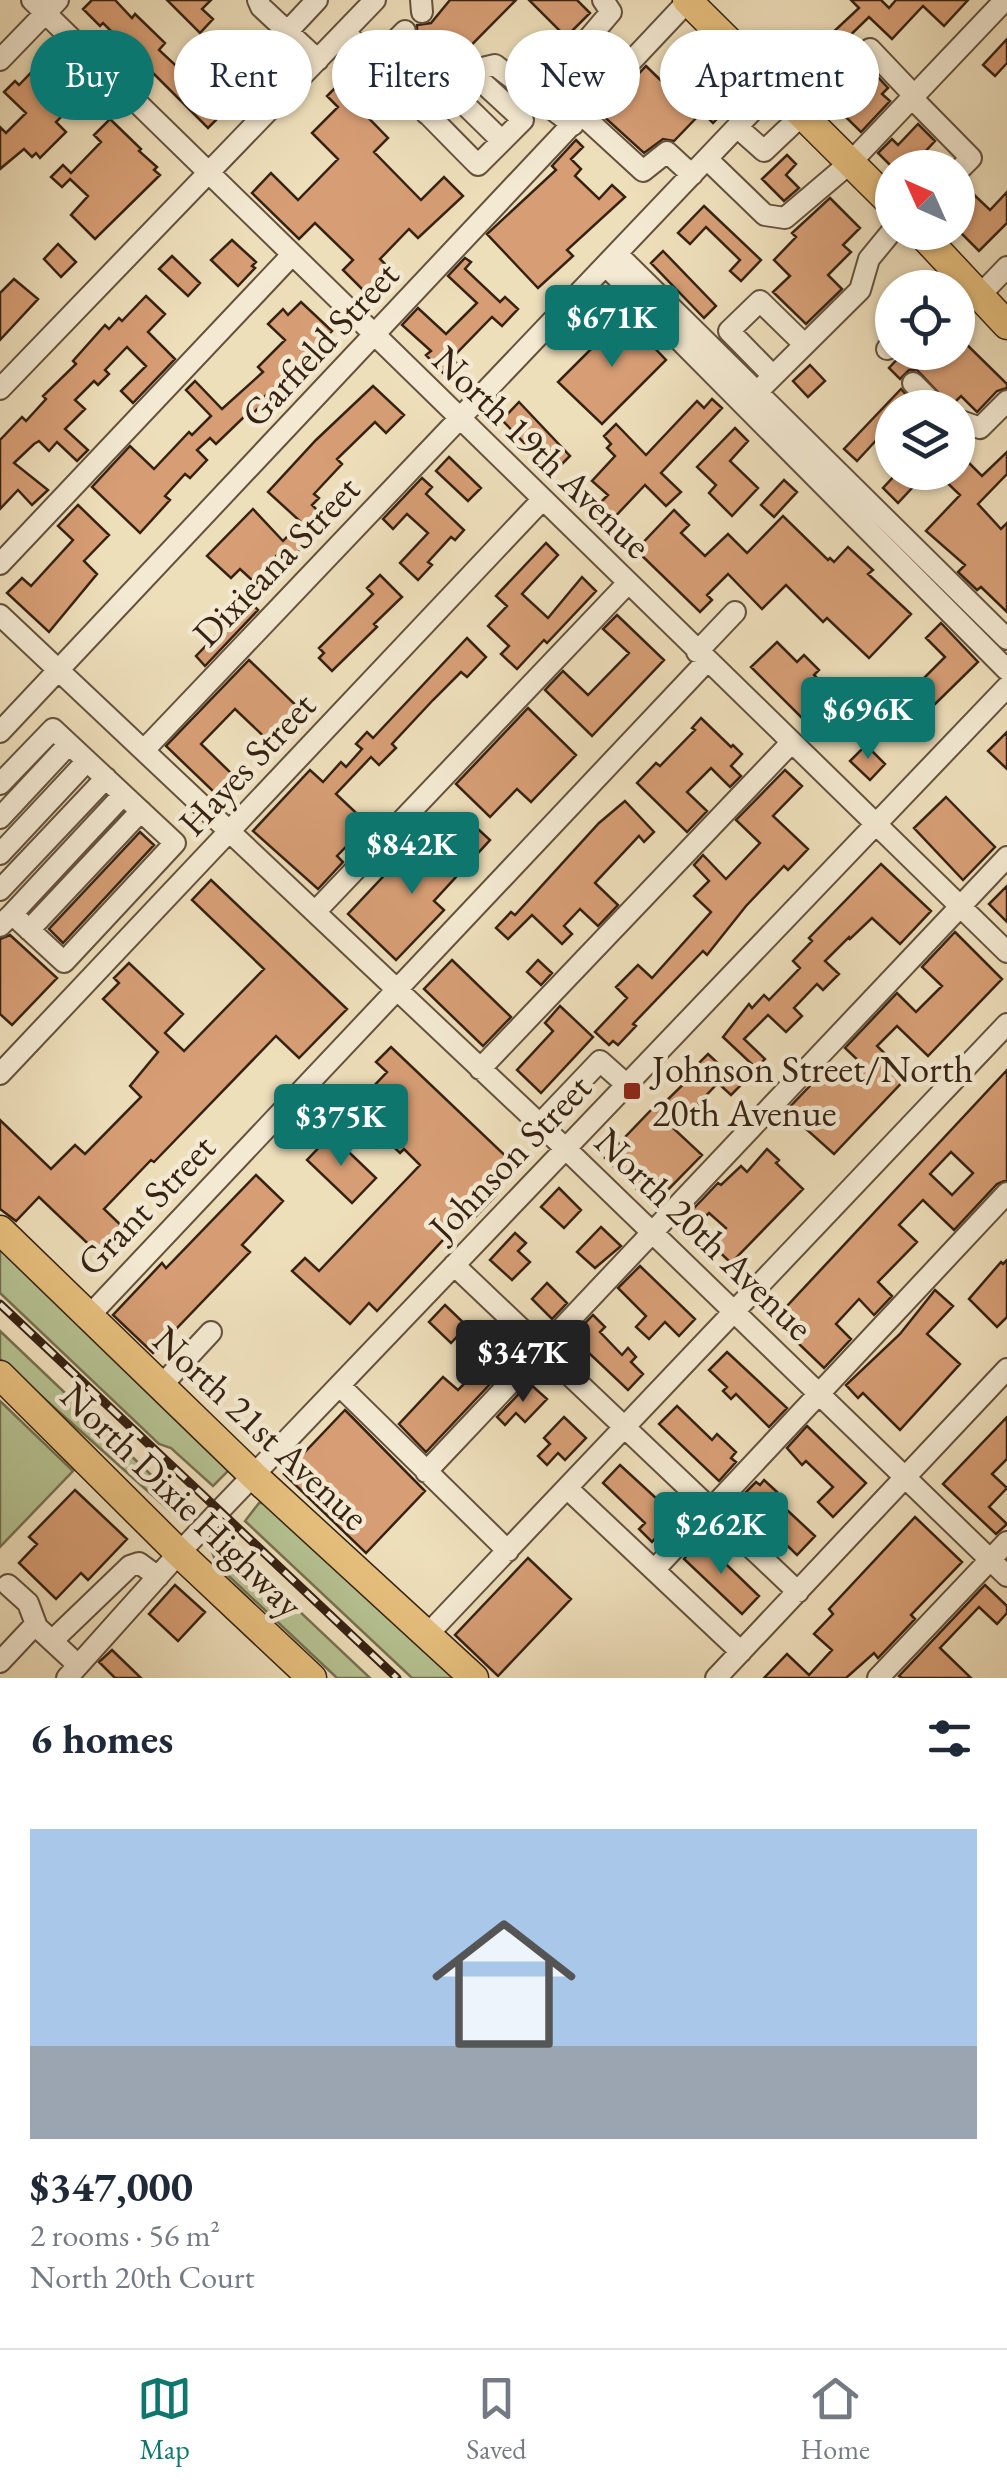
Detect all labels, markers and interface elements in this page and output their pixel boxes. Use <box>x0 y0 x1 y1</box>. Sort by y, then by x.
chip: Buy <box>30 30 154 120</box>
chip: Rent <box>174 30 312 120</box>
chip: Filters <box>332 30 485 120</box>
chip: New <box>505 30 640 120</box>
chip: Apartment <box>660 30 879 120</box>
north arrow <box>875 150 975 250</box>
map controls <box>875 150 975 490</box>
street label: Garfield Street <box>230 250 409 437</box>
button: locate <box>875 270 975 370</box>
pin: $671K <box>542 285 682 370</box>
text: $671K <box>567 296 657 338</box>
street label: North 19th Avenue <box>423 335 662 568</box>
button: layers <box>875 390 975 490</box>
street label: Dixieana Street <box>182 464 370 657</box>
pin: $696K <box>798 677 938 762</box>
street label: Hayes Street <box>168 681 326 846</box>
text: $696K <box>823 688 913 730</box>
pin: $842K <box>342 812 482 897</box>
text: $842K <box>367 823 457 865</box>
place label: Johnson Street/North 20th Avenue <box>649 1044 973 1137</box>
street label: Johnson Street <box>416 1063 601 1252</box>
marker: Johnson Street/North 20th Avenue <box>621 1080 643 1102</box>
pin: $375K <box>271 1084 411 1169</box>
text: $375K <box>296 1095 386 1137</box>
street label: North 20th Avenue <box>585 1117 824 1350</box>
street label: Grant Street <box>66 1123 225 1286</box>
street label: North 21st Avenue <box>143 1315 380 1540</box>
pin: $347K <box>453 1320 593 1405</box>
text: $347K <box>478 1331 568 1373</box>
street label: North Dixie Highway <box>51 1371 314 1628</box>
pin: $262K <box>651 1492 791 1577</box>
text: $262K <box>676 1503 766 1545</box>
text: 6 homes <box>30 1711 173 1766</box>
icon: filters <box>922 1711 977 1766</box>
icon: home <box>414 1894 594 2074</box>
text: $347,000 <box>30 2159 193 2214</box>
text: 2 rooms · 56 m² <box>30 2214 220 2256</box>
text: North 20th Court <box>30 2256 255 2298</box>
tab: Map <box>137 2371 192 2467</box>
tab: Saved <box>466 2371 526 2467</box>
tab: Home <box>801 2371 870 2467</box>

